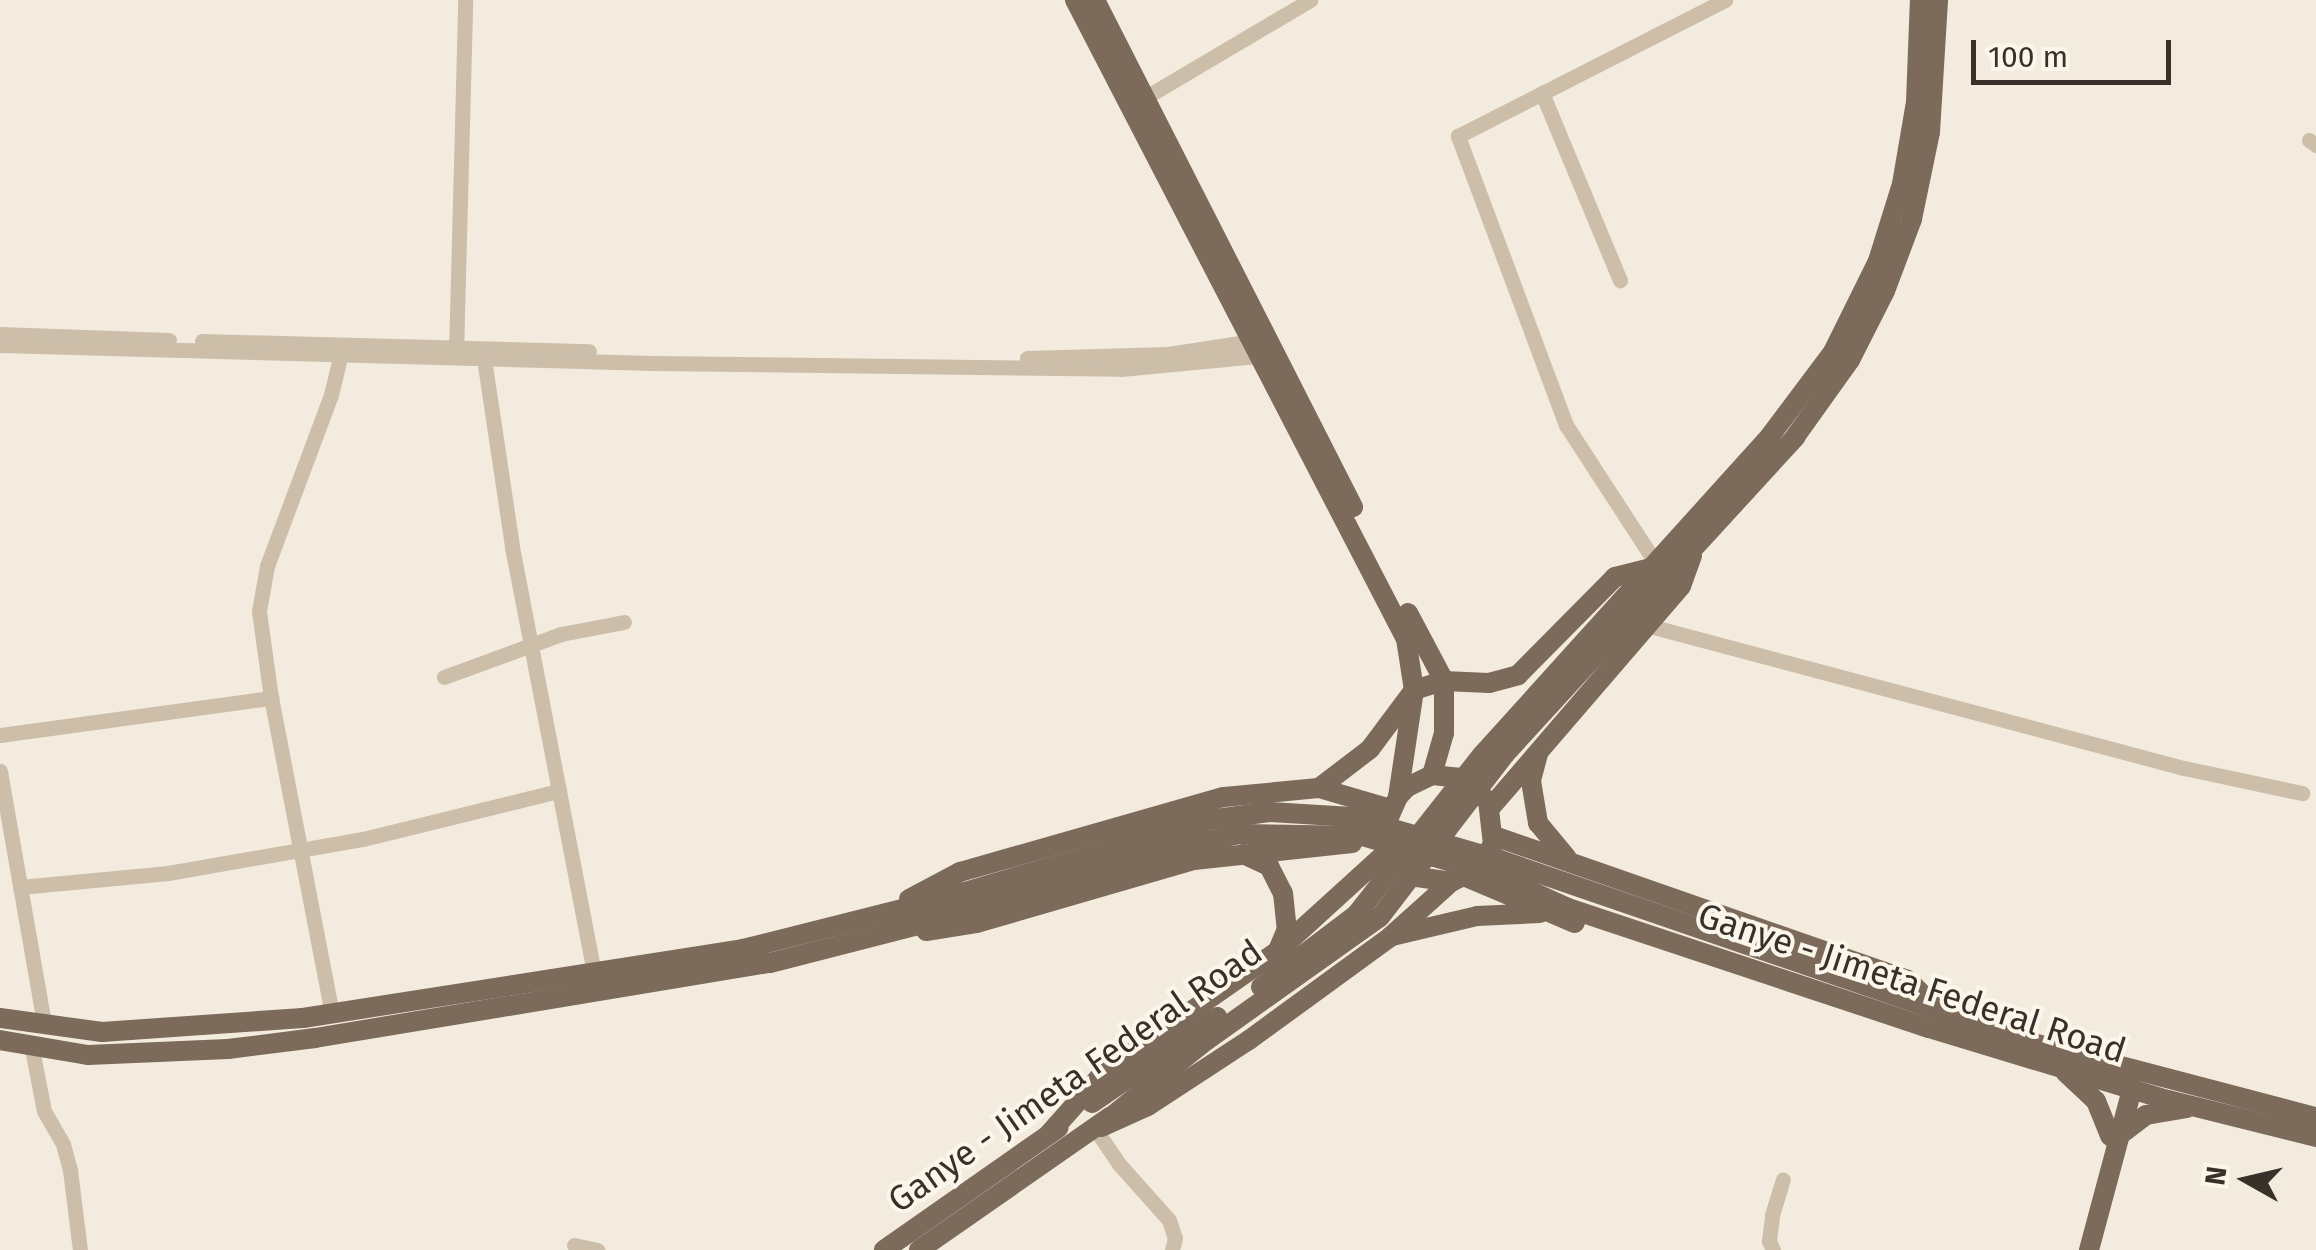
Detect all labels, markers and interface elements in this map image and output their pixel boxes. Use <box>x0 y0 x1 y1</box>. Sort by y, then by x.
scale bar <box>1976 20 2176 82</box>
text: 100 m <box>1988 39 2068 75</box>
street label: Ganye - Jimeta Federal Road <box>1693 894 2131 1072</box>
street label: Ganye - Jimeta Federal Road <box>880 931 1270 1221</box>
north arrow <box>2196 1130 2296 1230</box>
text: N <box>2198 1164 2233 1187</box>

